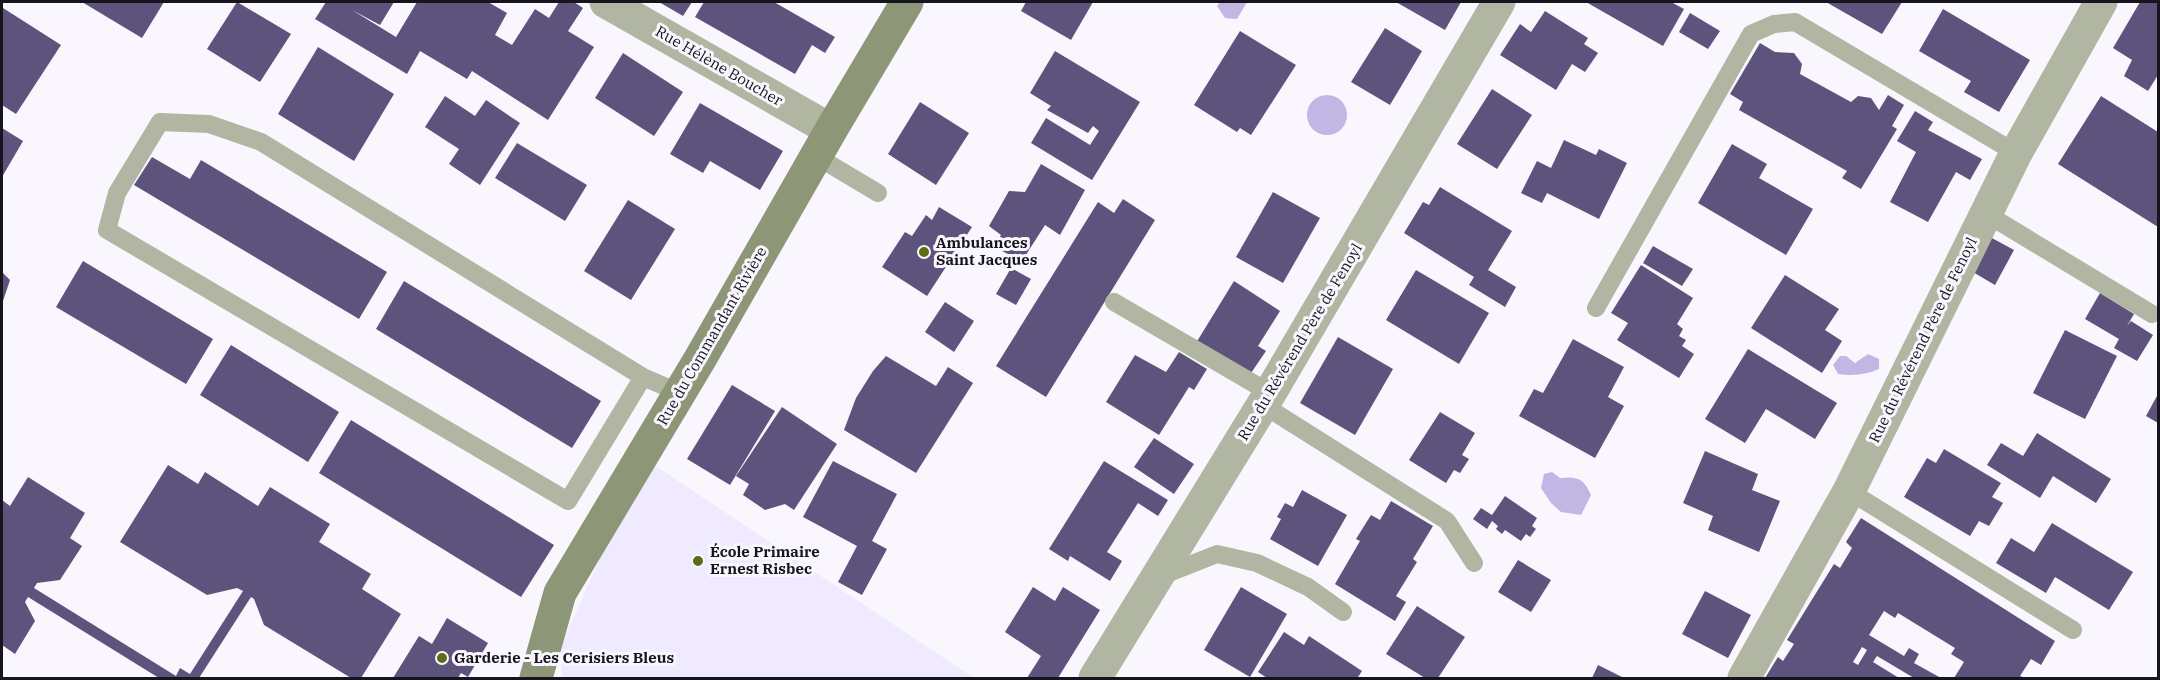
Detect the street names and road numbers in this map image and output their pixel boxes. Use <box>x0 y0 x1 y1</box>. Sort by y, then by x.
street label: Rue Hélène Boucher <box>652 21 787 110</box>
street label: Rue du Révérend Père de Fenoyl <box>1864 234 1981 446</box>
street label: Rue du Révérend Père de Fenoyl <box>1233 240 1366 444</box>
street label: Rue du Commandant Rivière <box>653 243 771 428</box>

